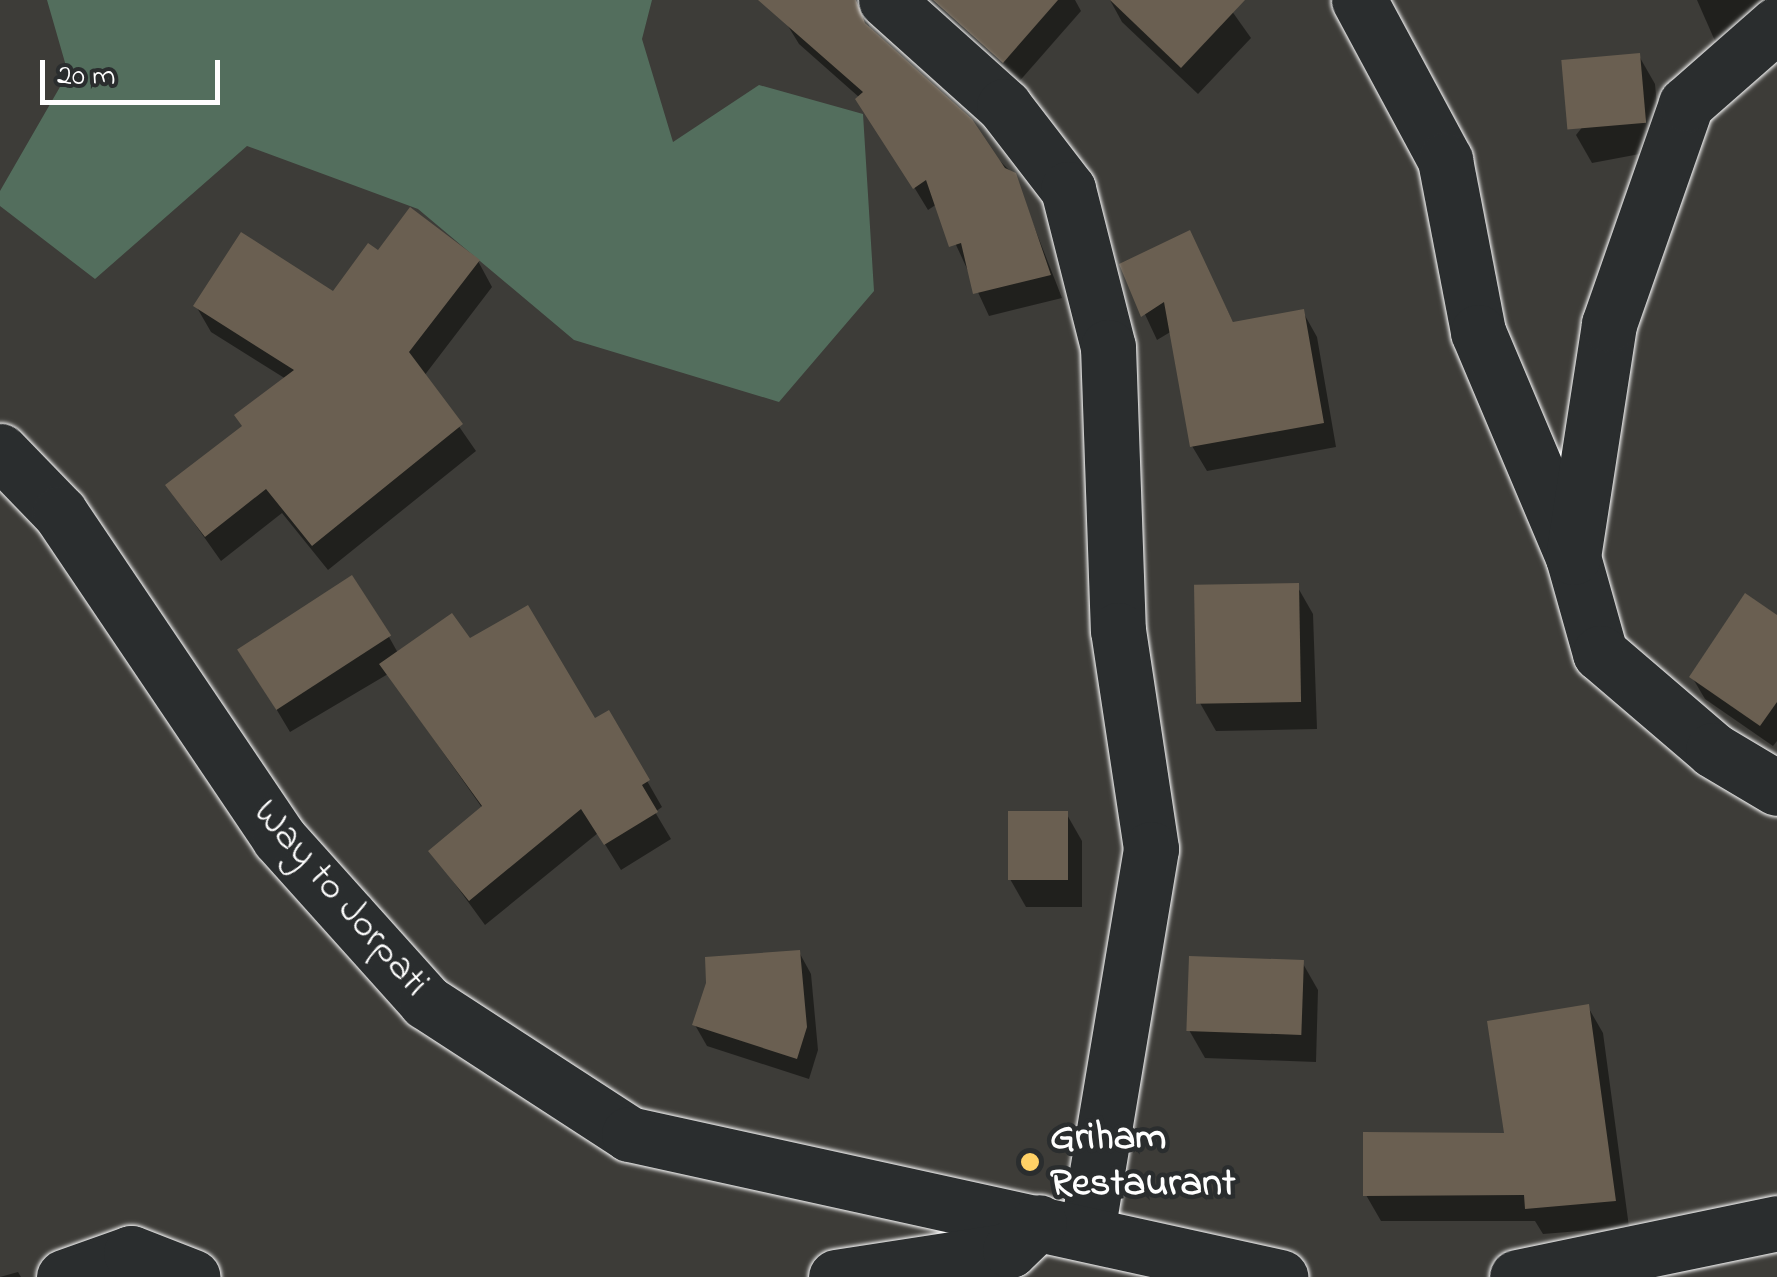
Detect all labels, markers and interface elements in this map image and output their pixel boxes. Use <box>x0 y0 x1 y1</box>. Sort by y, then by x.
scale bar <box>45 40 225 102</box>
text: 20 m <box>57 55 116 99</box>
street label: Way to Jorpati <box>241 791 439 1007</box>
place label: Griham Restaurant <box>1050 1115 1235 1209</box>
marker: Griham Restaurant <box>1019 1151 1041 1173</box>

